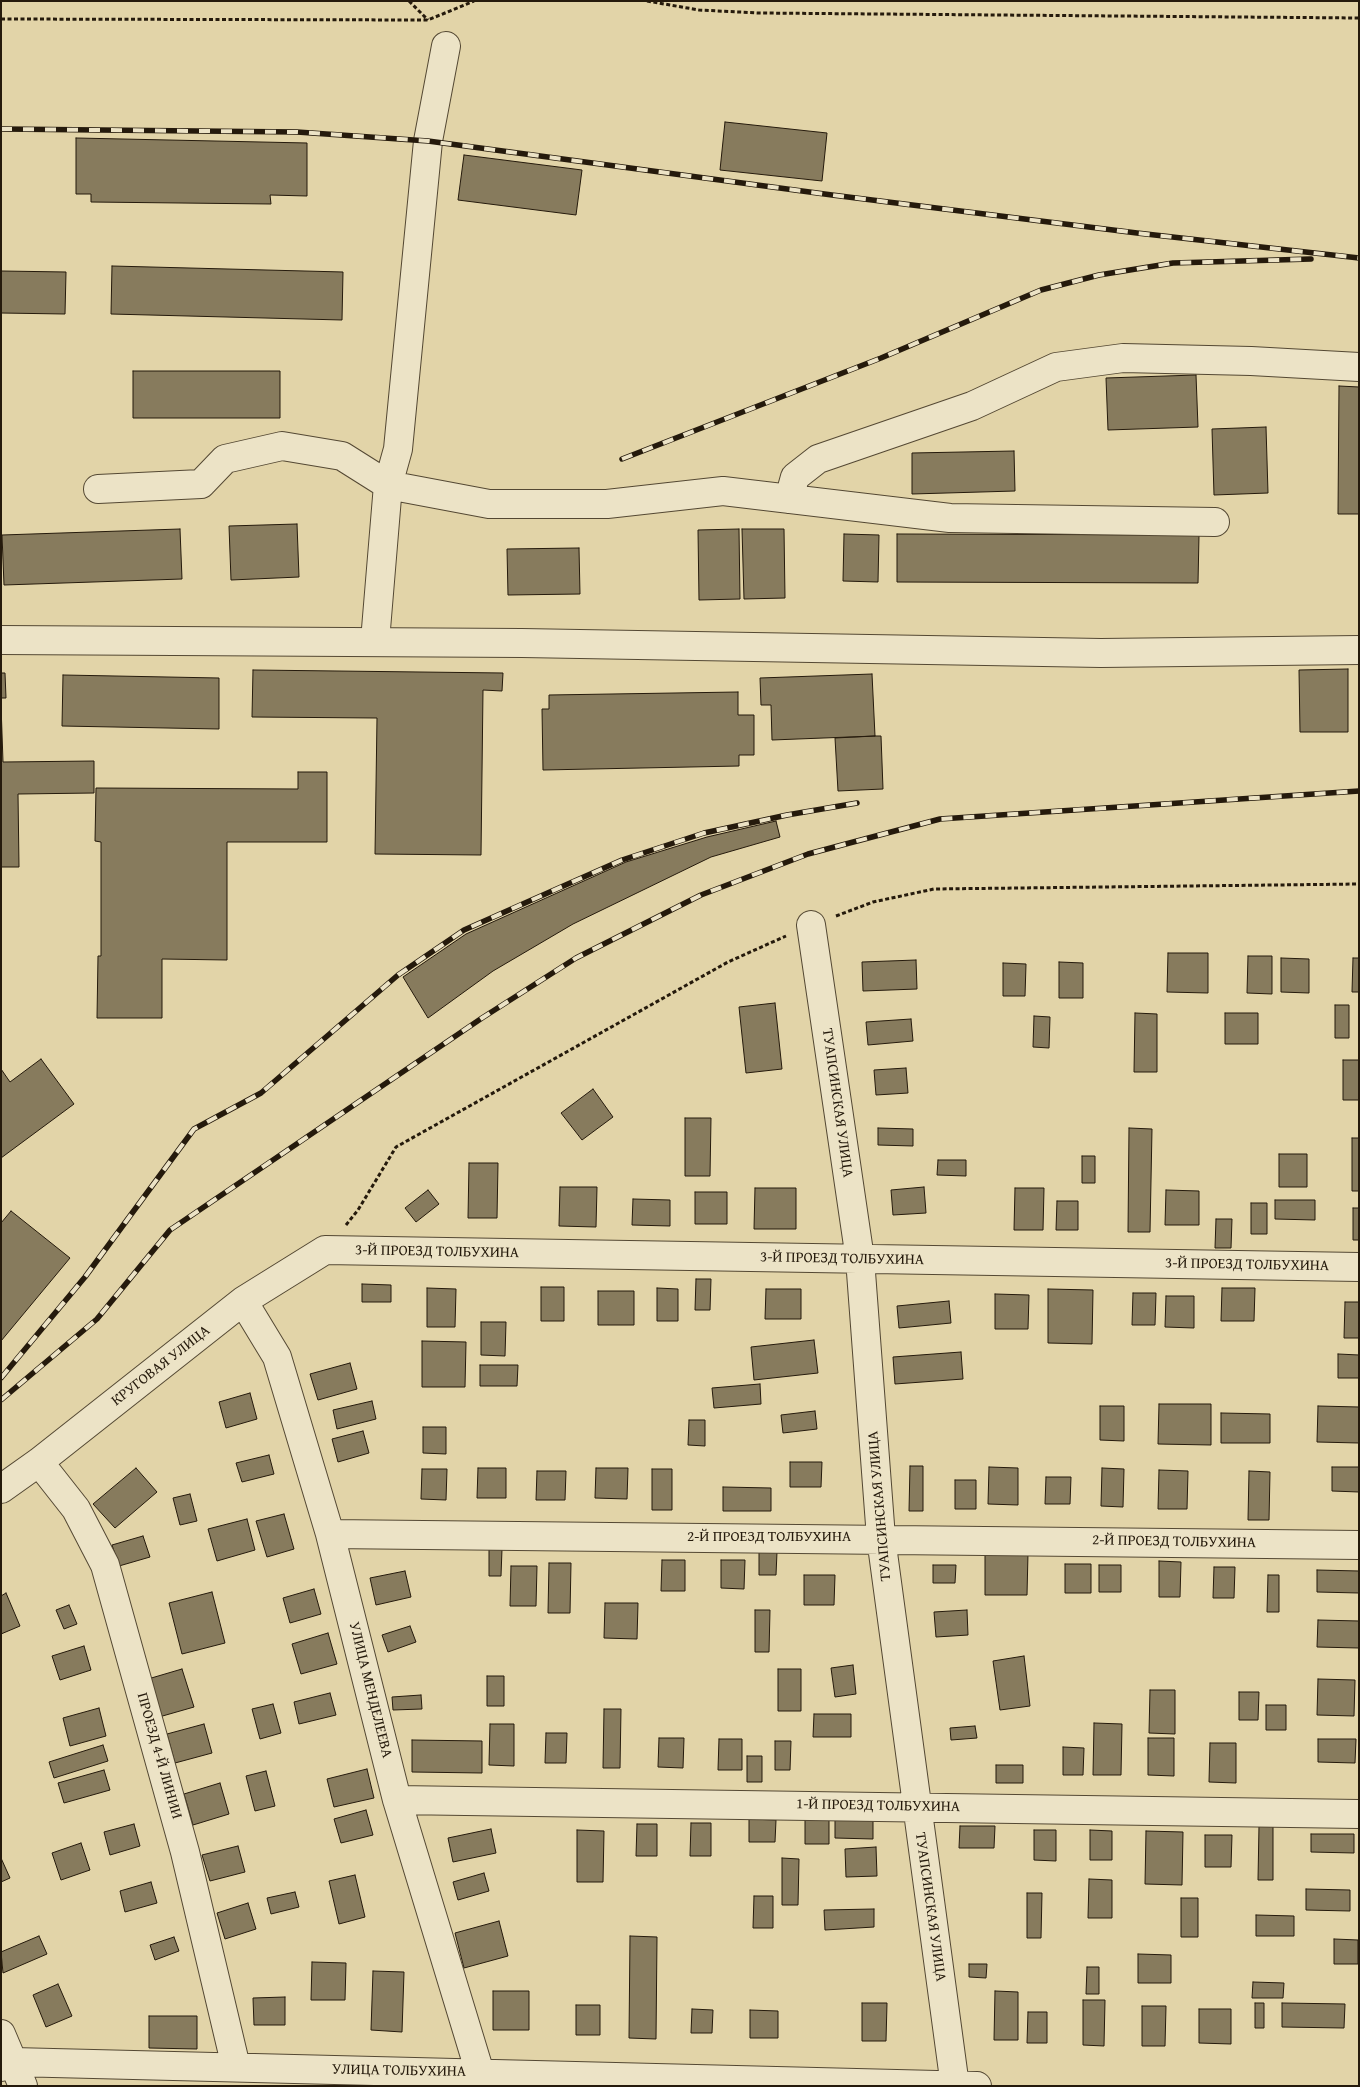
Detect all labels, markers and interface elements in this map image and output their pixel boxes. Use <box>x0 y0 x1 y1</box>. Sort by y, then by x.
street label: ТУАПСИНСКАЯ УЛИЦА <box>818 1027 856 1179</box>
street label: 3-Й ПРОЕЗД ТОЛБУХИНА <box>355 1242 519 1262</box>
street label: 3-Й ПРОЕЗД ТОЛБУХИНА <box>760 1249 924 1269</box>
street label: 3-Й ПРОЕЗД ТОЛБУХИНА <box>1165 1255 1329 1275</box>
street label: КРУГОВАЯ УЛИЦА <box>108 1322 214 1410</box>
street label: ТУАПСИНСКАЯ УЛИЦА <box>864 1430 896 1582</box>
street label: 2-Й ПРОЕЗД ТОЛБУХИНА <box>687 1528 851 1546</box>
street label: 2-Й ПРОЕЗД ТОЛБУХИНА <box>1092 1532 1256 1552</box>
street label: УЛИЦА МЕНДЕЛЕЕВА <box>344 1620 396 1760</box>
street label: ПРОЕЗД 4-Й ЛИНИИ <box>132 1691 186 1821</box>
street label: 1-Й ПРОЕЗД ТОЛБУХИНА <box>796 1796 960 1816</box>
street label: ТУАПСИНСКАЯ УЛИЦА <box>911 1831 949 1983</box>
street label: УЛИЦА ТОЛБУХИНА <box>332 2061 466 2081</box>

